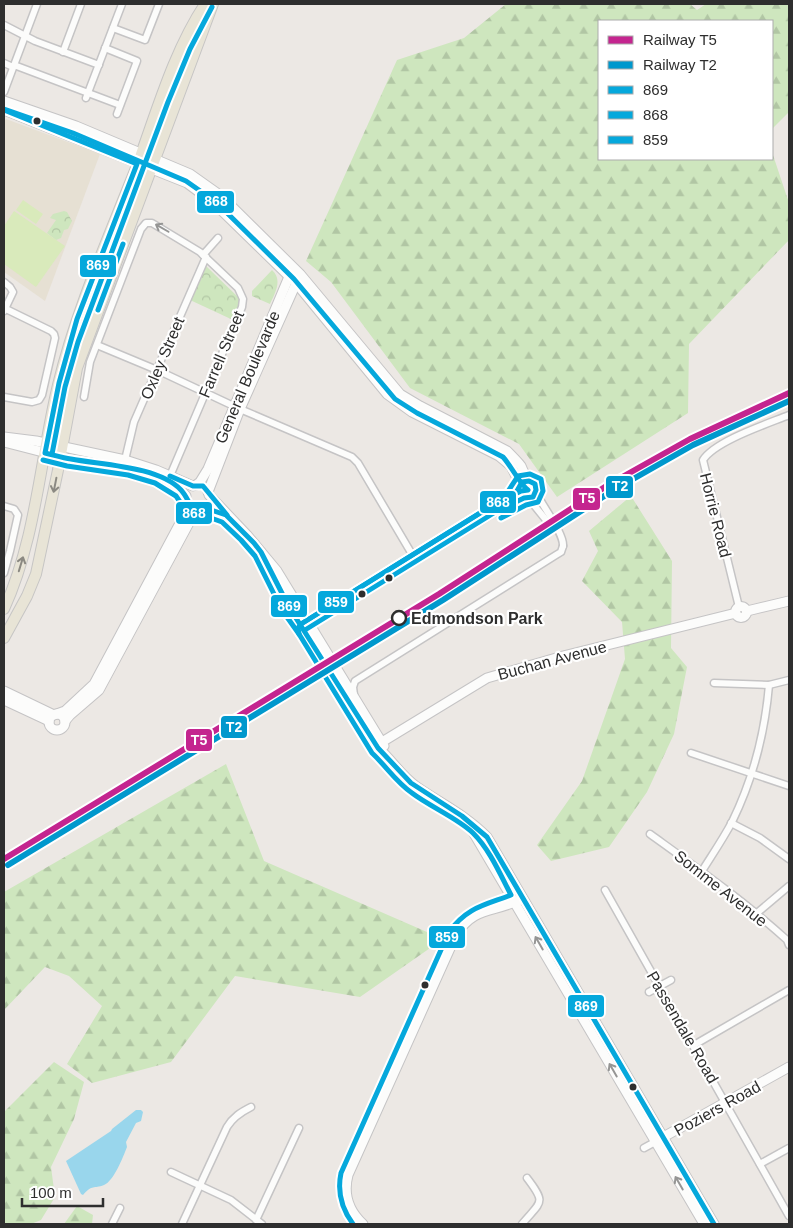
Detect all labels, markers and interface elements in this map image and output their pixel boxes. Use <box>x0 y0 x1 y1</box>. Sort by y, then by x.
legend <box>598 20 773 160</box>
text: Railway T5 <box>643 31 717 48</box>
text: Railway T2 <box>643 56 717 73</box>
text: 869 <box>643 81 668 98</box>
text: 868 <box>643 106 668 123</box>
unlabelled marker <box>32 116 42 126</box>
text: 859 <box>643 131 668 148</box>
line badge: 868 <box>196 190 235 214</box>
text: 868 <box>204 193 228 209</box>
one-way arrow <box>156 223 170 233</box>
line badge: 869 <box>79 254 117 278</box>
text: 869 <box>86 257 110 273</box>
street label: Farrell Street <box>196 308 248 400</box>
street label: General Boulevarde <box>212 308 283 446</box>
street label: Oxley Street <box>137 314 188 402</box>
street label: Horrie Road <box>697 471 734 559</box>
line badge: T2 <box>605 475 634 499</box>
one-way arrow <box>50 476 60 492</box>
text: T2 <box>612 478 628 494</box>
line badge: T5 <box>572 487 601 511</box>
line badge: 868 <box>479 490 517 514</box>
text: T5 <box>579 490 595 506</box>
text: 868 <box>486 494 510 510</box>
line badge: 868 <box>175 501 213 525</box>
text: 868 <box>182 505 206 521</box>
one-way arrow <box>17 556 27 572</box>
unlabelled marker <box>384 573 394 583</box>
unlabelled marker <box>357 589 367 599</box>
line badge: 859 <box>317 590 355 614</box>
line badge: 869 <box>270 594 308 618</box>
text: 859 <box>324 594 348 610</box>
text: 869 <box>277 598 301 614</box>
marker: Edmondson Park <box>391 610 407 626</box>
place label: Edmondson Park <box>411 610 543 627</box>
street label: Buchan Avenue <box>496 638 608 683</box>
line badge: T2 <box>220 715 248 739</box>
text: T2 <box>226 719 242 735</box>
line badge: T5 <box>185 728 213 752</box>
text: T5 <box>191 732 207 748</box>
street label: Somme Avenue <box>671 847 770 930</box>
line badge: 859 <box>428 925 466 949</box>
text: 859 <box>435 929 459 945</box>
one-way arrow <box>534 936 544 951</box>
street label: Passendale Road <box>644 968 722 1086</box>
unlabelled marker <box>420 980 430 990</box>
line badge: 869 <box>567 994 605 1018</box>
text: 869 <box>574 998 598 1014</box>
one-way arrow <box>607 1063 617 1077</box>
street label: Poziers Road <box>671 1078 763 1139</box>
unlabelled marker <box>628 1082 638 1092</box>
scale bar <box>22 1176 104 1208</box>
one-way arrow <box>674 1176 684 1191</box>
text: 100 m <box>30 1184 72 1201</box>

